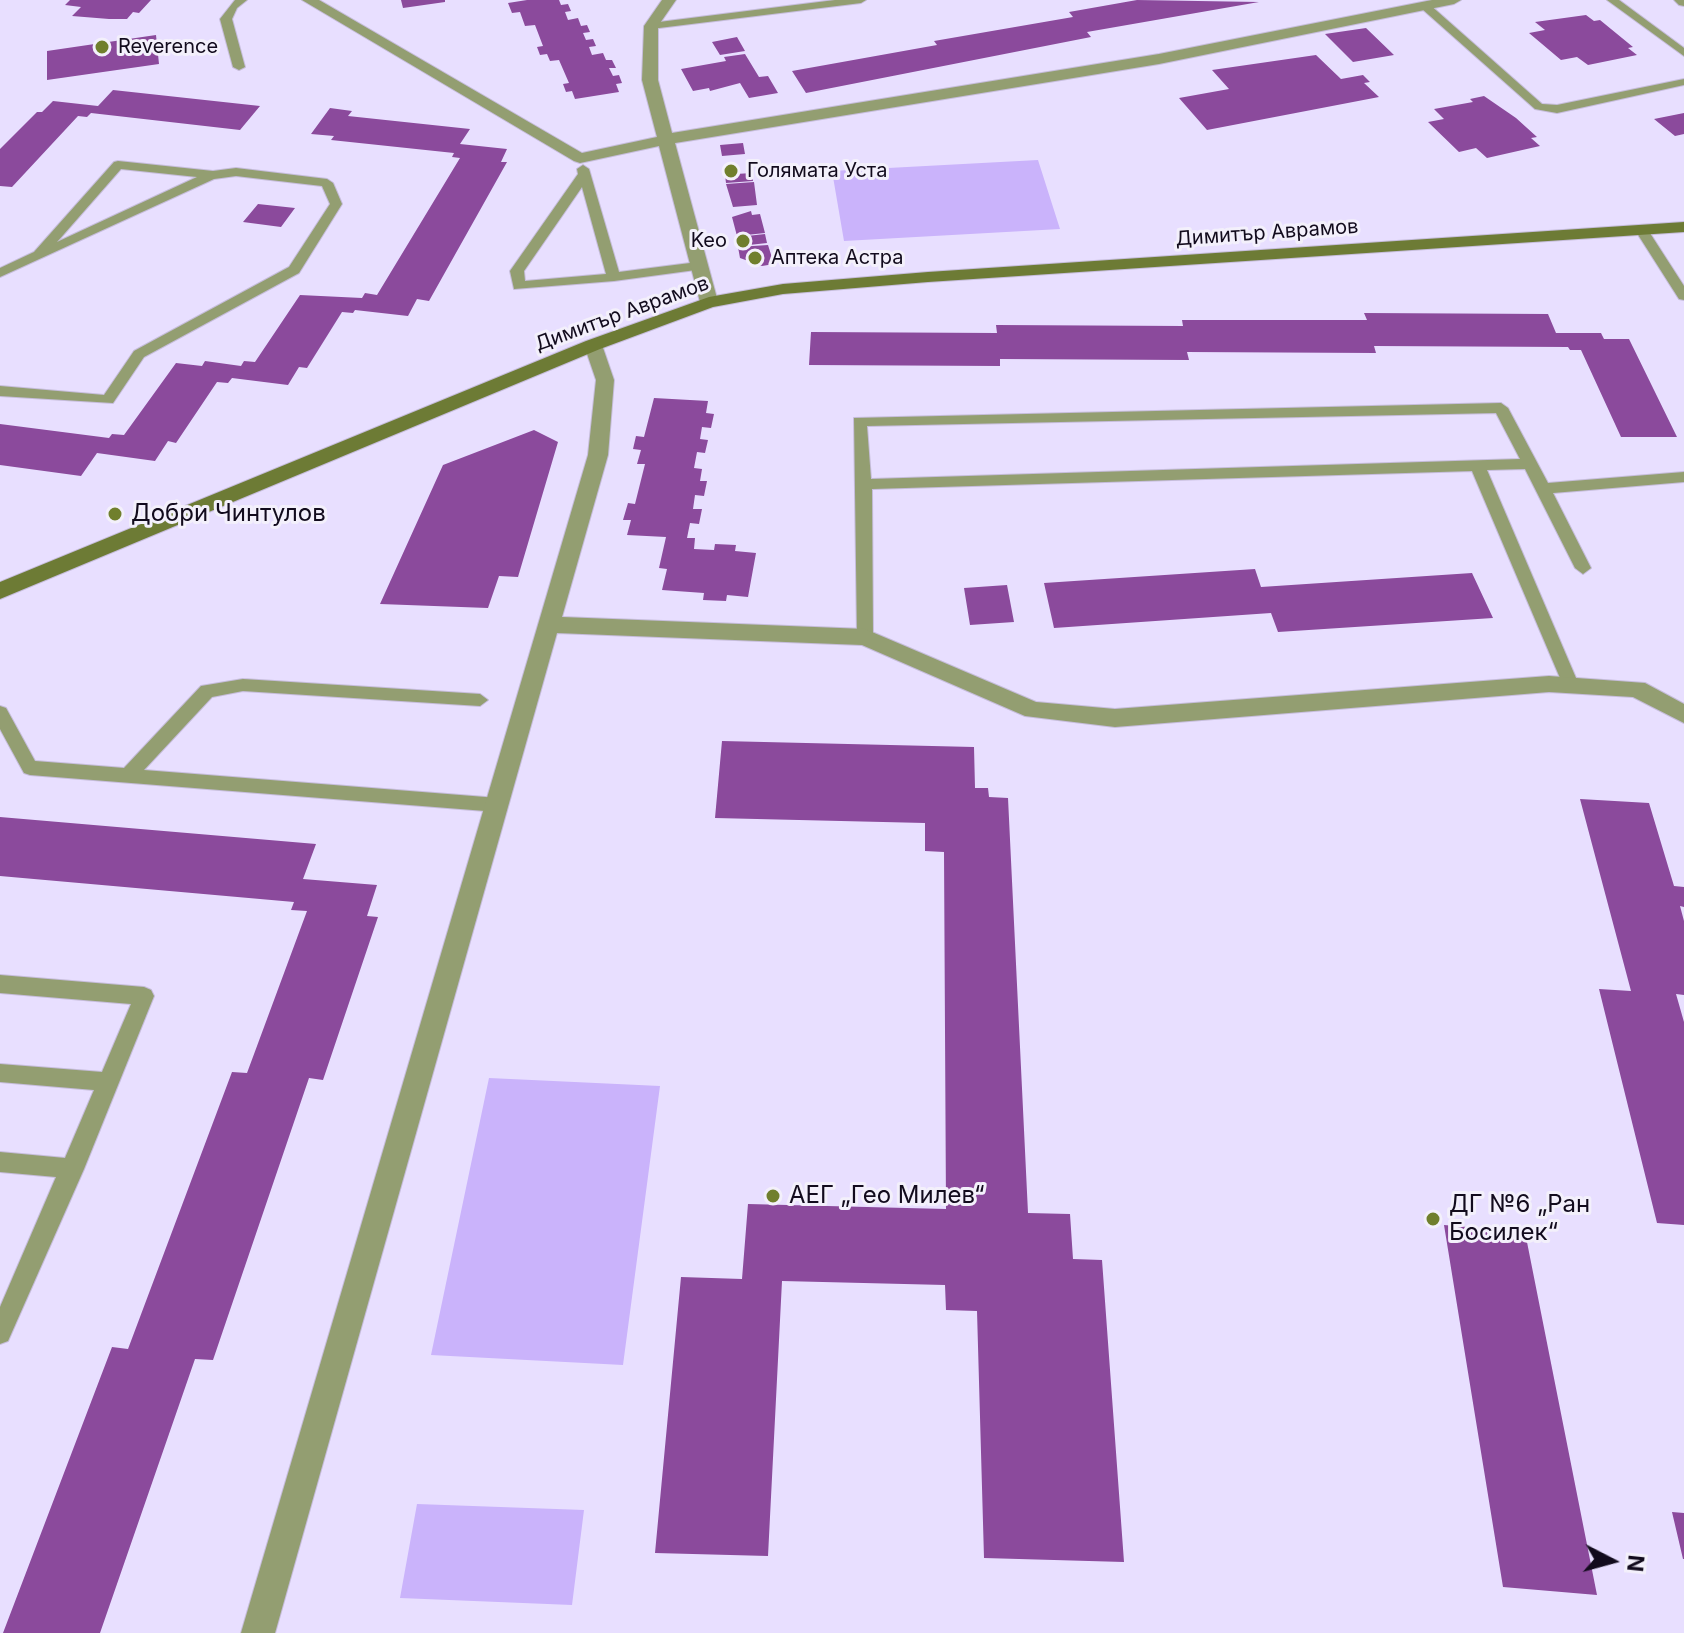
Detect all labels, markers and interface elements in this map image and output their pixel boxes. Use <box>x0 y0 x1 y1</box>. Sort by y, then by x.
place label: Reverence <box>118 35 218 59</box>
marker: Reverence <box>93 38 111 56</box>
place label: Голямата Уста <box>747 159 887 183</box>
marker: Голямата Уста <box>722 162 740 180</box>
street label: Димитър Аврамов <box>1175 215 1359 251</box>
place label: Keo <box>691 229 727 253</box>
marker: Keo <box>734 232 752 250</box>
place label: Аптека Астра <box>771 246 903 270</box>
marker: Аптека Астра <box>746 249 764 267</box>
street label: Димитър Аврамов <box>532 271 712 357</box>
place label: Добри Чинтулов <box>131 500 326 528</box>
marker: Добри Чинтулов <box>106 505 124 523</box>
place label: АЕГ „Гео Милев“ <box>789 1182 984 1210</box>
marker: АЕГ „Гео Милев“ <box>764 1187 782 1205</box>
place label: ДГ №6 „Ран Босилек“ <box>1449 1191 1590 1247</box>
marker: ДГ №6 „Ран Босилек“ <box>1424 1210 1442 1228</box>
north arrow <box>1572 1521 1652 1601</box>
text: N <box>1622 1554 1650 1573</box>

